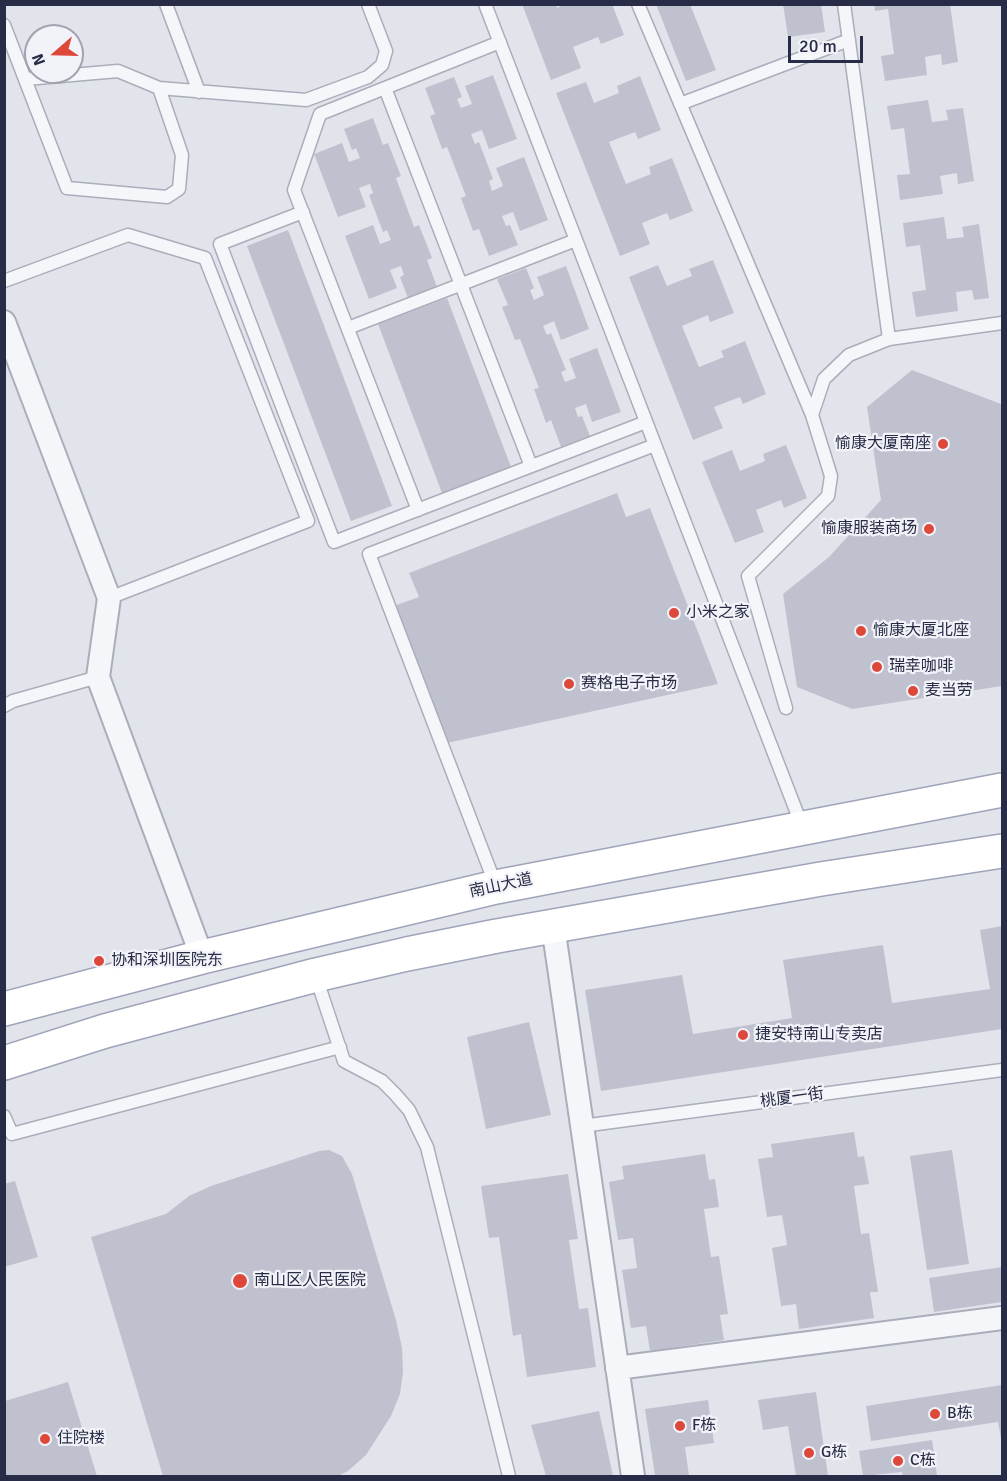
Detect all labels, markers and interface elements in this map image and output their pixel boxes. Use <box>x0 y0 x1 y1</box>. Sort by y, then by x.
north arrow <box>24 24 84 84</box>
scale bar <box>791 24 866 62</box>
text: 20 m <box>799 35 837 57</box>
text: N <box>28 51 50 68</box>
place label: 愉康大厦南座 <box>835 434 931 454</box>
marker: 愉康大厦南座 <box>936 437 950 451</box>
place label: 愉康服装商场 <box>821 519 917 539</box>
marker: 愉康服装商场 <box>922 522 936 536</box>
place label: 小米之家 <box>686 603 750 623</box>
marker: 小米之家 <box>667 606 681 620</box>
place label: 愉康大厦北座 <box>873 621 969 641</box>
marker: 愉康大厦北座 <box>854 624 868 638</box>
place label: 瑞幸咖啡 <box>889 657 953 677</box>
marker: 瑞幸咖啡 <box>870 660 884 674</box>
place label: 赛格电子市场 <box>581 674 677 694</box>
marker: 赛格电子市场 <box>562 677 576 691</box>
place label: 麦当劳 <box>925 681 973 701</box>
marker: 麦当劳 <box>906 684 920 698</box>
street label: 南山大道 <box>468 870 534 902</box>
place label: 协和深圳医院东 <box>111 951 223 971</box>
marker: 协和深圳医院东 <box>92 954 106 968</box>
place label: 捷安特南山专卖店 <box>755 1025 883 1045</box>
marker: 捷安特南山专卖店 <box>736 1028 750 1042</box>
street label: 桃厦一街 <box>759 1084 825 1112</box>
place label: 南山区人民医院 <box>254 1271 366 1291</box>
marker: 南山区人民医院 <box>231 1272 249 1290</box>
place label: B栋 <box>947 1404 973 1424</box>
marker: B栋 <box>928 1407 942 1421</box>
place label: F栋 <box>692 1416 716 1436</box>
marker: F栋 <box>673 1419 687 1433</box>
place label: 住院楼 <box>57 1429 105 1449</box>
marker: 住院楼 <box>38 1432 52 1446</box>
place label: G栋 <box>821 1443 847 1463</box>
marker: G栋 <box>802 1446 816 1460</box>
place label: C栋 <box>910 1451 936 1471</box>
marker: C栋 <box>891 1454 905 1468</box>

